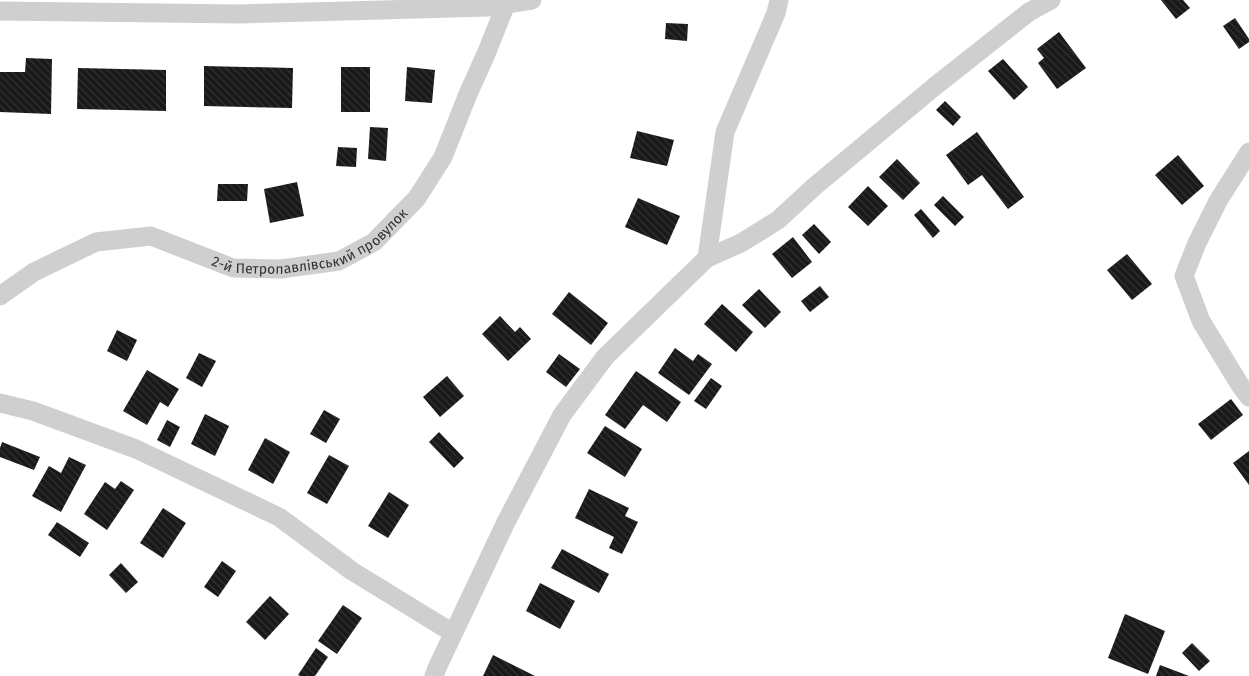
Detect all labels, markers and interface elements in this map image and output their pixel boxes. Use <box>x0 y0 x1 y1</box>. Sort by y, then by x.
street label: 2-й Петропавлівський провулок <box>209 204 412 278</box>

